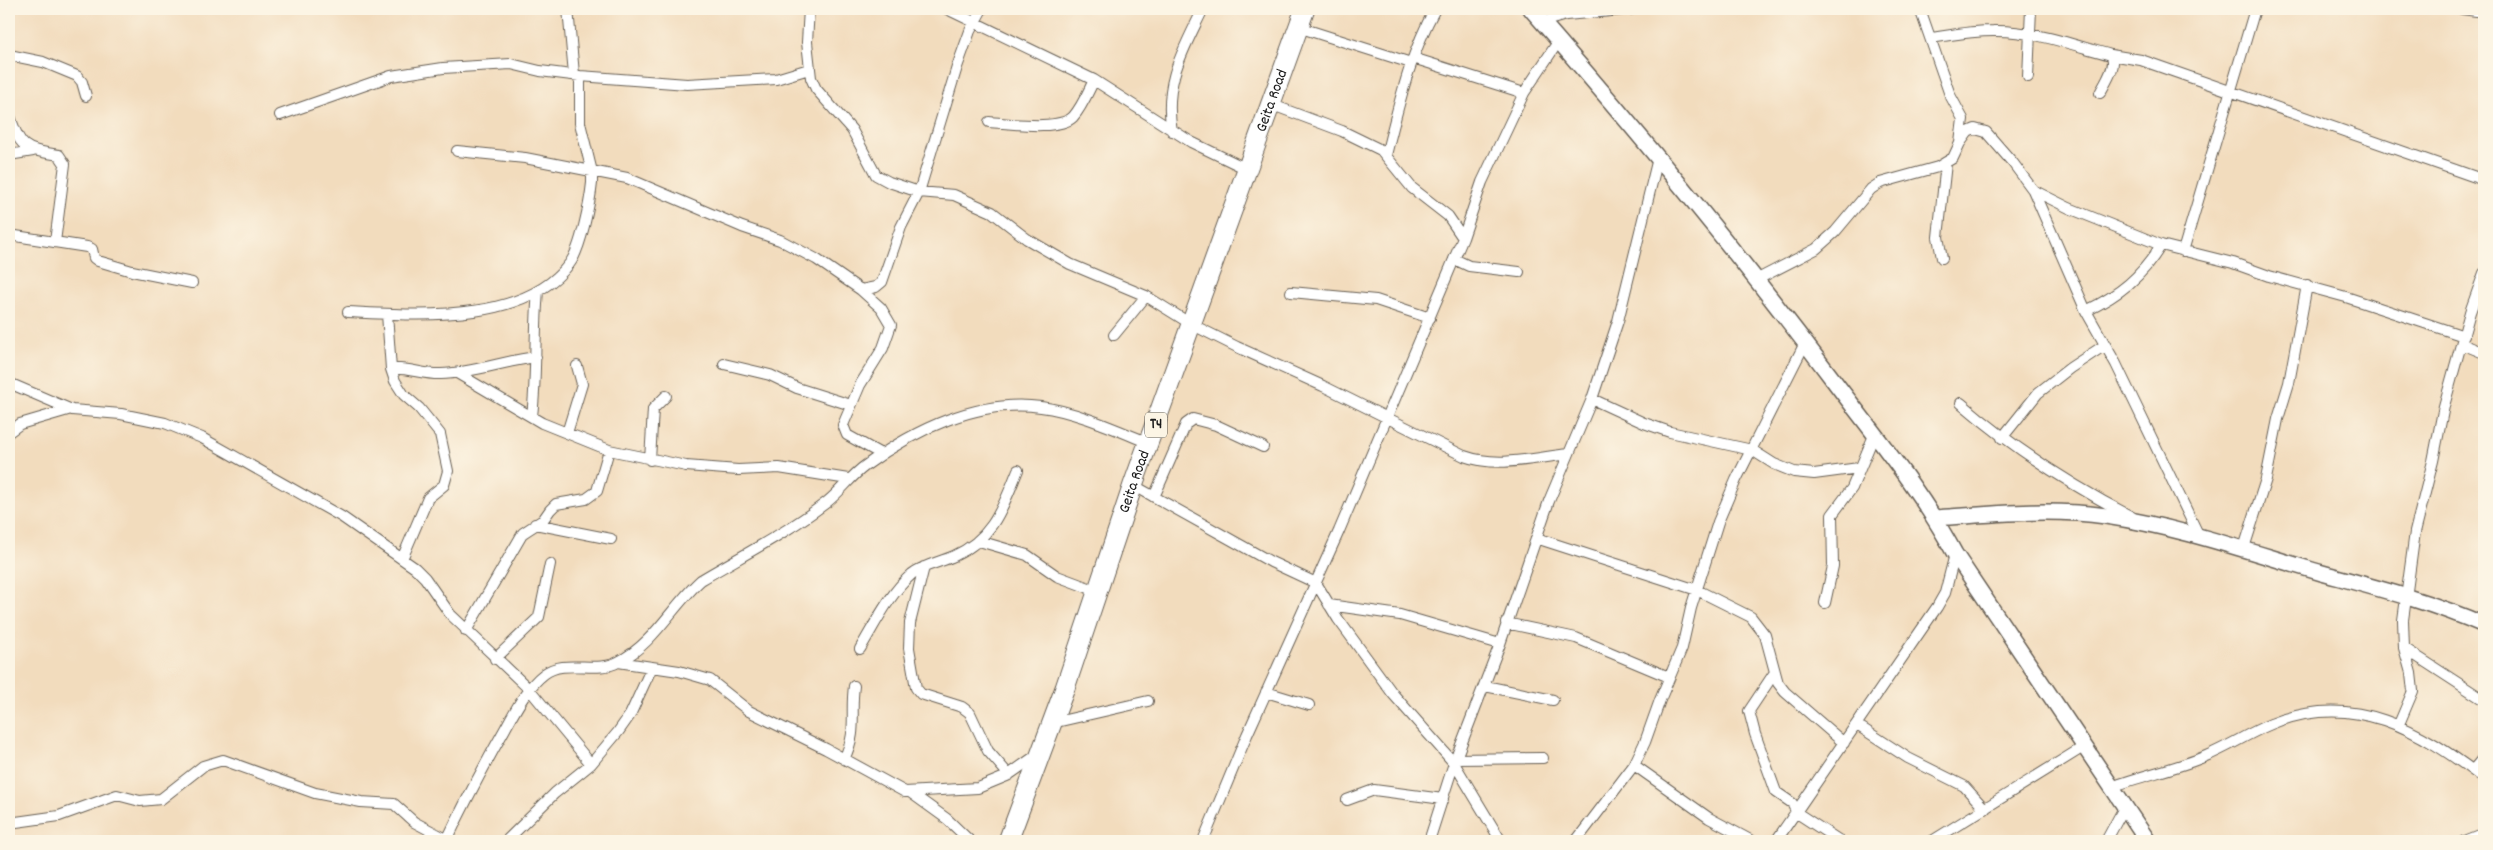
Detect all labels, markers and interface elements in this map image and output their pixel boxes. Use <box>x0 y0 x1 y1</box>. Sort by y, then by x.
street label: Geita Road <box>1250 66 1294 135</box>
road number: T4 <box>1145 412 1167 438</box>
street label: Geita Road <box>1113 447 1156 516</box>

